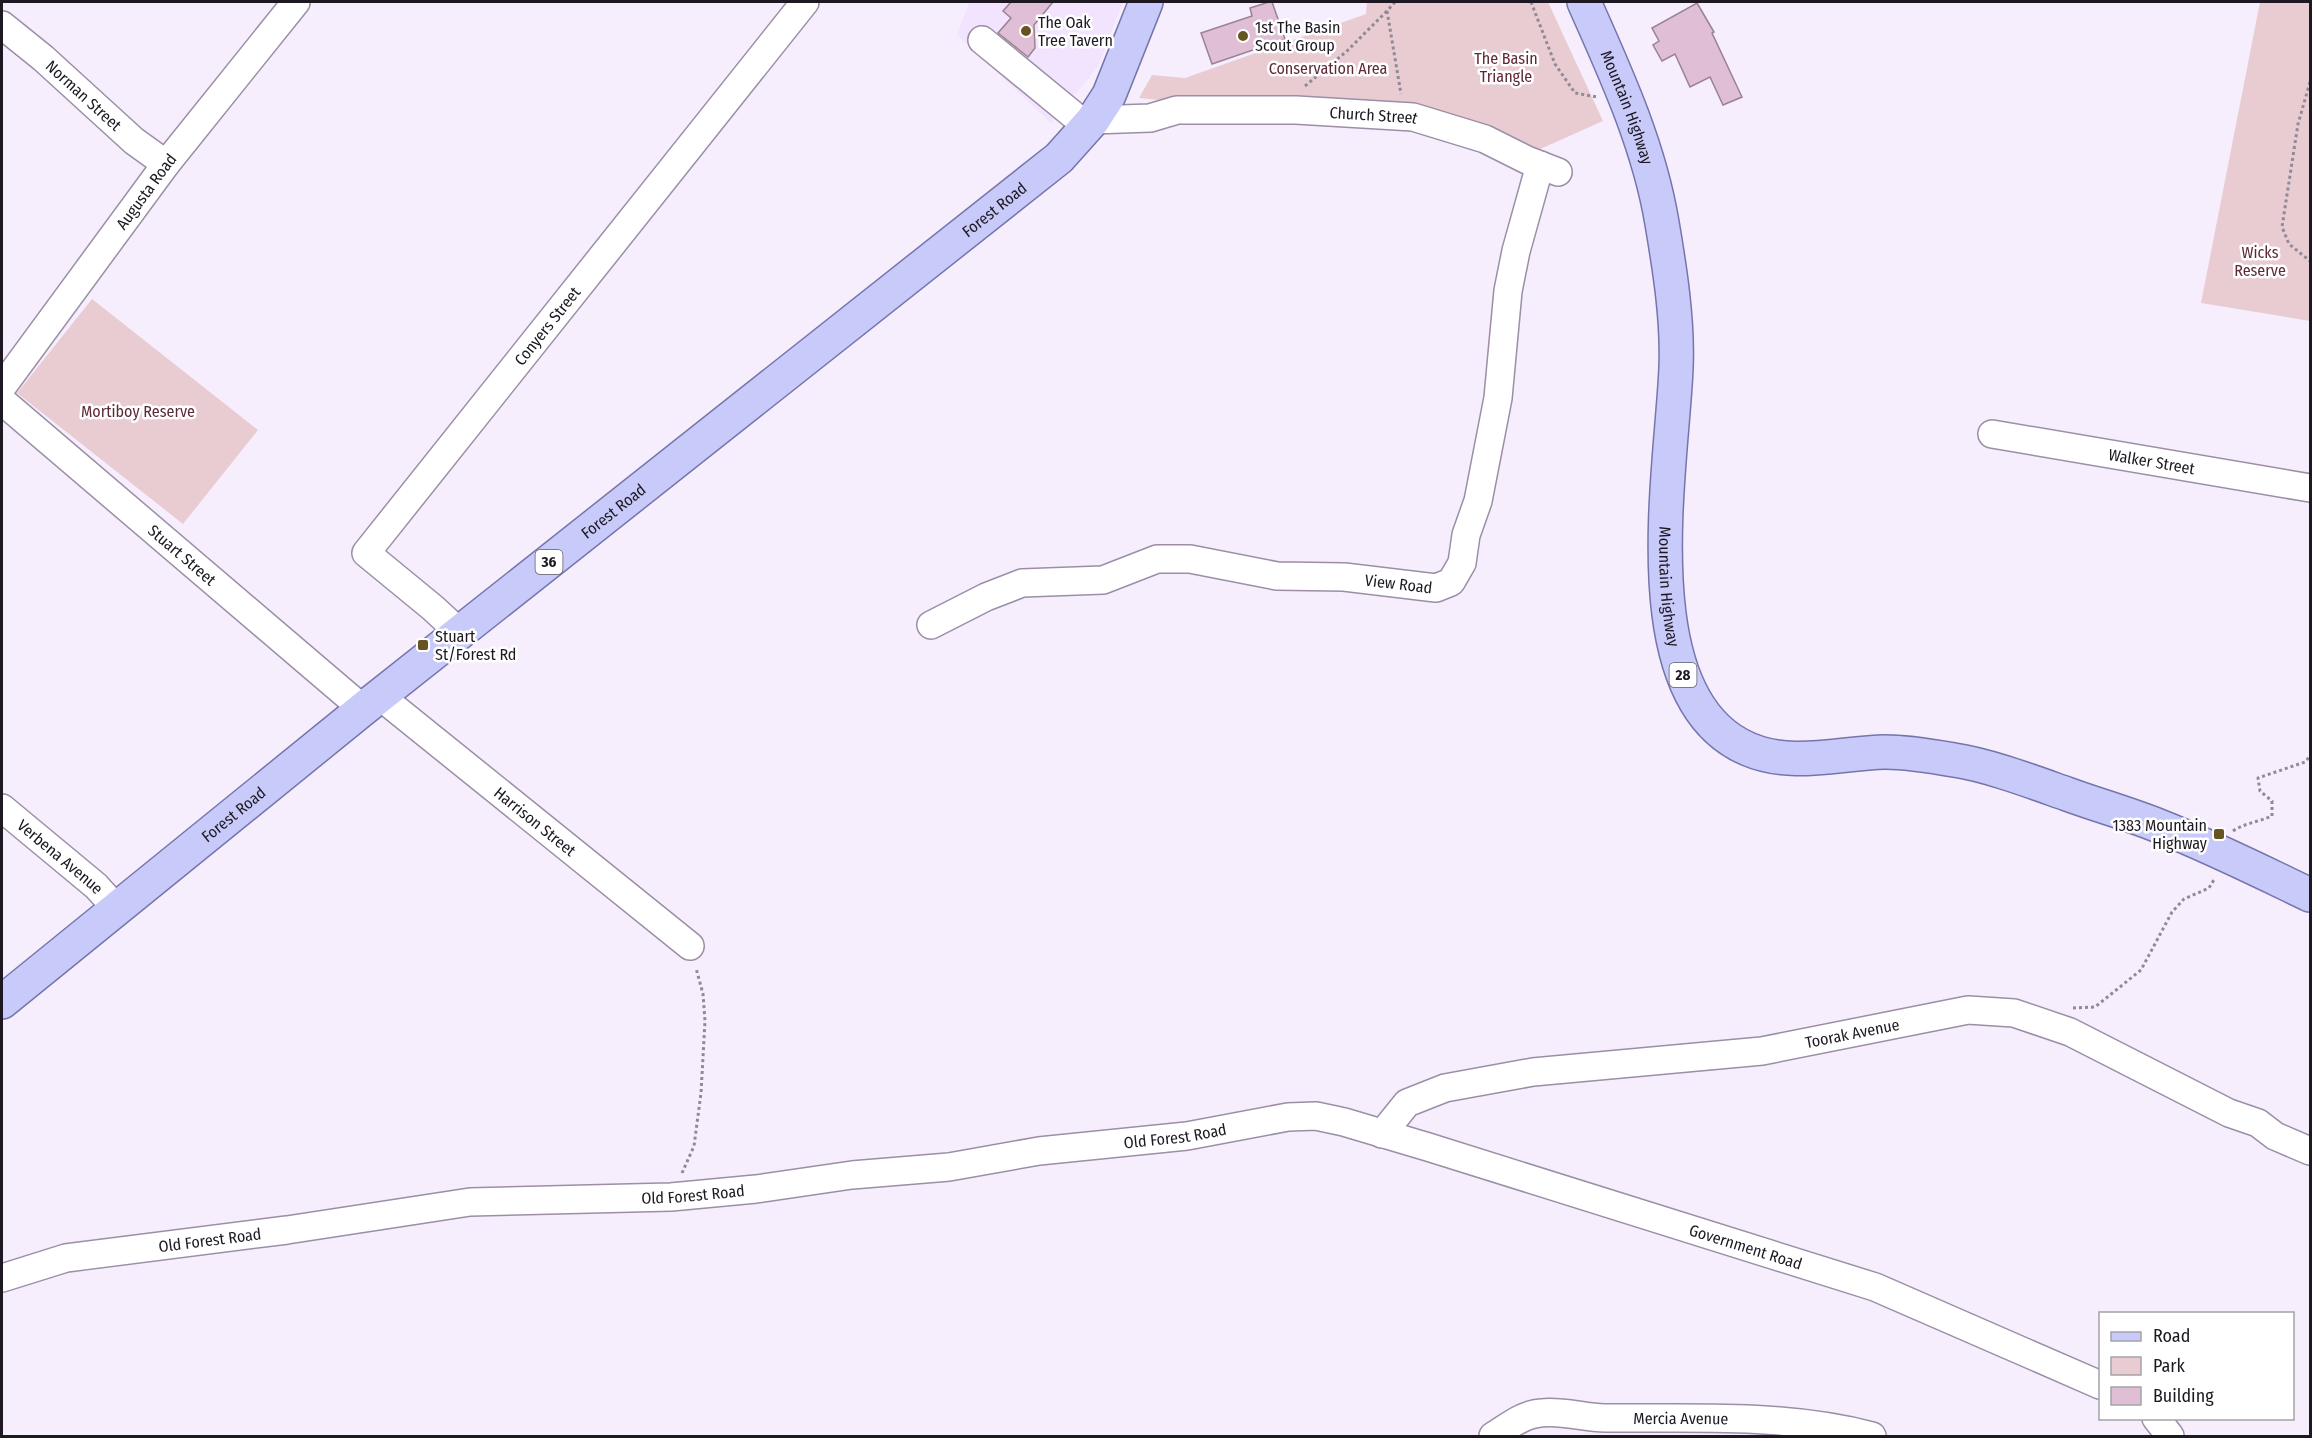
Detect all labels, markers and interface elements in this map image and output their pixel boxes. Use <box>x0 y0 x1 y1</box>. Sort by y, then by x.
place label: The Oak Tree Tavern <box>1038 13 1113 50</box>
place label: 1st The Basin Scout Group <box>1255 18 1340 55</box>
marker: The Oak Tree Tavern <box>1019 24 1033 38</box>
marker: 1st The Basin Scout Group <box>1236 29 1250 43</box>
street label: Mountain Highway <box>1597 47 1658 167</box>
park label: The Basin Triangle <box>1474 49 1538 86</box>
street label: Norman Street <box>42 56 126 135</box>
park label: Conservation Area <box>1269 59 1388 78</box>
street label: Church Street <box>1329 103 1421 128</box>
street label: Augusta Road <box>112 150 180 233</box>
street label: Forest Road <box>958 178 1030 241</box>
park label: Wicks Reserve <box>2234 243 2286 280</box>
street label: Conyers Street <box>510 282 585 369</box>
park label: Mortiboy Reserve <box>81 402 195 421</box>
street label: Walker Street <box>2107 444 2197 478</box>
street label: Forest Road <box>577 480 649 542</box>
street label: Stuart Street <box>144 521 221 590</box>
street label: Mountain Highway <box>1656 526 1684 649</box>
road number: 36 <box>536 550 562 574</box>
street label: View Road <box>1364 570 1433 597</box>
place label: Stuart St/Forest Rd <box>435 627 516 664</box>
marker: Stuart St/Forest Rd <box>416 638 430 652</box>
road number: 28 <box>1670 663 1696 687</box>
street label: Forest Road <box>198 783 269 846</box>
street label: Harrison Street <box>490 783 581 860</box>
street label: Verbena Avenue <box>14 815 108 897</box>
place label: 1383 Mountain Highway <box>2113 816 2208 853</box>
marker: 1383 Mountain Highway <box>2212 827 2226 841</box>
street label: Toorak Avenue <box>1803 1014 1901 1052</box>
street label: Old Forest Road <box>1123 1119 1228 1152</box>
street label: Old Forest Road <box>641 1181 745 1207</box>
street label: Government Road <box>1687 1220 1805 1273</box>
street label: Old Forest Road <box>157 1224 262 1256</box>
legend <box>2099 1312 2294 1420</box>
text: Road <box>2153 1325 2190 1347</box>
text: Park <box>2153 1355 2186 1377</box>
text: Building <box>2153 1385 2214 1407</box>
street label: Mercia Avenue <box>1633 1408 1729 1428</box>

